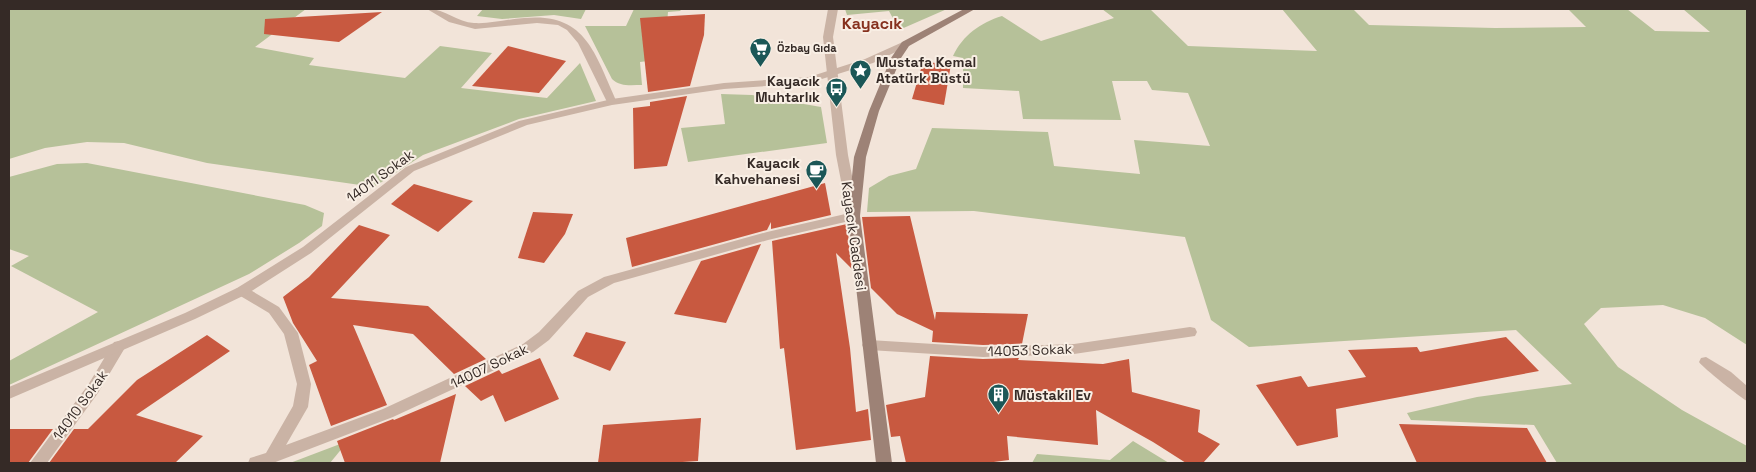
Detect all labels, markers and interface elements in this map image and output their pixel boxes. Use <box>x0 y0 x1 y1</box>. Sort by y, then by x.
district label: Kayacık <box>842 13 902 34</box>
supermarket icon: Özbay Gıda <box>749 36 773 67</box>
place label: Özbay Gıda <box>777 41 837 55</box>
place label: Mustafa Kemal Atatürk Büstü <box>876 53 976 87</box>
place icon: Mustafa Kemal Atatürk Büstü <box>848 58 872 89</box>
place label: Kayacık Muhtarlık <box>755 72 820 106</box>
bus stop icon: Kayacık Muhtarlık <box>824 77 848 108</box>
street label: 14011 Sokak <box>343 145 418 207</box>
place label: Kayacık Kahvehanesi <box>715 154 800 188</box>
cafe icon: Kayacık Kahvehanesi <box>804 159 828 190</box>
street label: Kayacık Caddesi <box>837 180 871 292</box>
street label: 14007 Sokak <box>447 339 531 392</box>
street label: 14053 Sokak <box>988 340 1073 360</box>
street label: 14010 Sokak <box>49 366 112 444</box>
building icon: Müstakil Ev <box>986 383 1010 414</box>
place label: Müstakil Ev <box>1014 386 1091 404</box>

